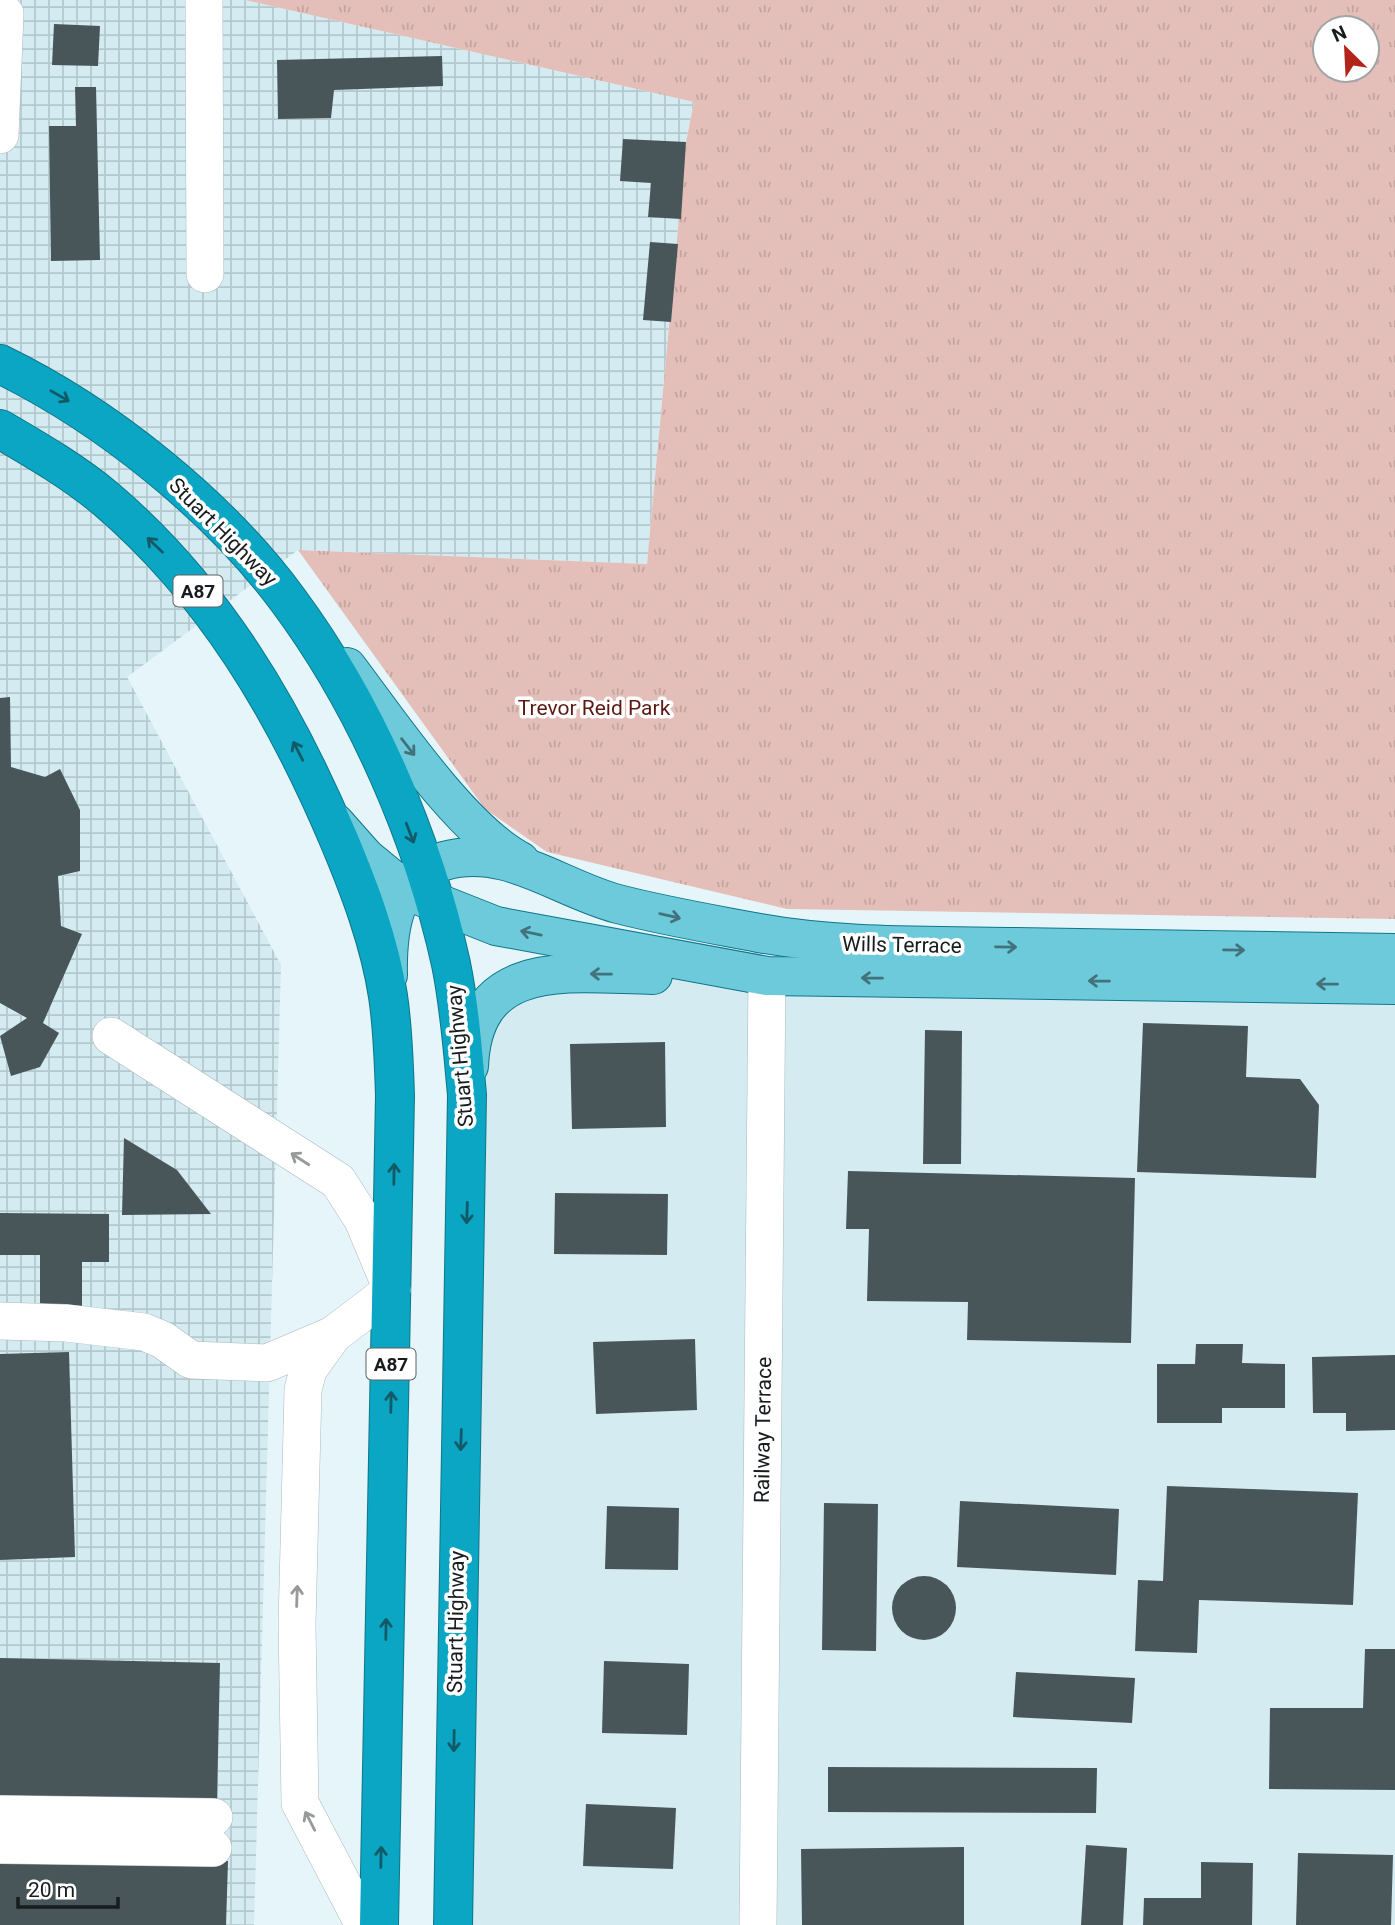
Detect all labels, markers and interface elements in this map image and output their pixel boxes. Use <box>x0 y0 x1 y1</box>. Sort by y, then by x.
north arrow <box>1311 14 1381 84</box>
text: N <box>1328 21 1350 47</box>
one-way arrow <box>49 390 70 403</box>
street label: Stuart Highway <box>164 473 282 591</box>
one-way arrow <box>147 537 164 554</box>
road number: A87 <box>174 576 222 606</box>
park label: Trevor Reid Park <box>518 696 671 720</box>
one-way arrow <box>400 738 416 756</box>
one-way arrow <box>291 741 304 762</box>
one-way arrow <box>405 821 418 843</box>
one-way arrow <box>658 910 680 923</box>
one-way arrow <box>520 926 543 940</box>
street label: Wills Terrace <box>842 932 962 958</box>
one-way arrow <box>995 940 1018 953</box>
one-way arrow <box>1222 943 1245 957</box>
one-way arrow <box>590 968 613 981</box>
one-way arrow <box>861 971 884 985</box>
one-way arrow <box>1088 974 1111 988</box>
one-way arrow <box>1316 977 1339 991</box>
street label: Stuart Highway <box>442 984 478 1128</box>
one-way arrow <box>290 1151 310 1165</box>
one-way arrow <box>387 1163 401 1186</box>
one-way arrow <box>460 1201 473 1224</box>
road number: A87 <box>366 1348 416 1380</box>
street label: Railway Terrace <box>750 1357 776 1503</box>
one-way arrow <box>384 1391 398 1414</box>
one-way arrow <box>454 1428 467 1451</box>
street label: Stuart Highway <box>443 1551 469 1693</box>
one-way arrow <box>291 1584 304 1607</box>
one-way arrow <box>379 1618 392 1641</box>
one-way arrow <box>448 1729 461 1752</box>
one-way arrow <box>302 1811 316 1832</box>
one-way arrow <box>374 1846 387 1869</box>
scale bar <box>18 1866 117 1910</box>
text: 20 m <box>28 1878 75 1902</box>

